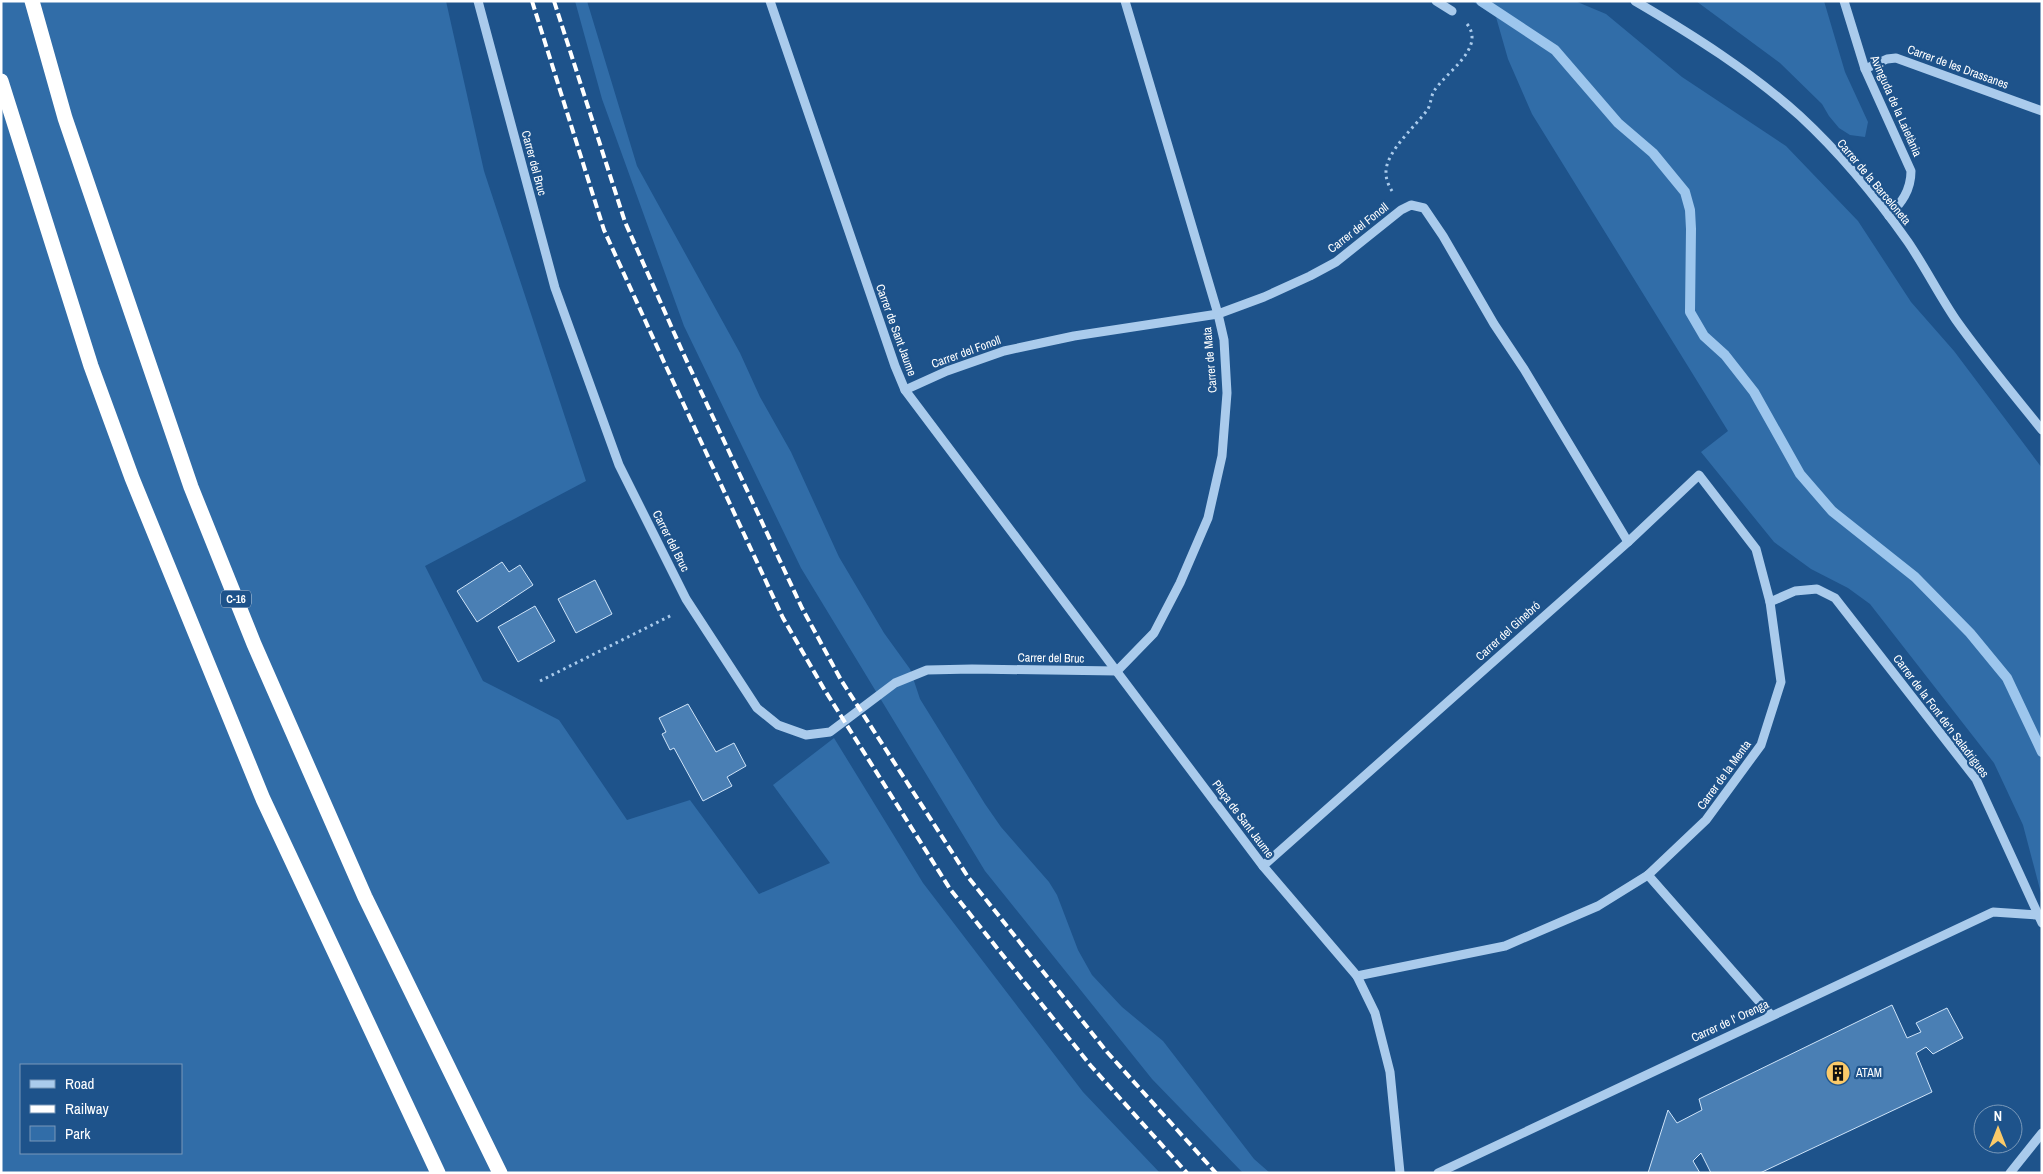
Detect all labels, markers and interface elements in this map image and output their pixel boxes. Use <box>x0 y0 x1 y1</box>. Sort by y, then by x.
street label: Carrer de les Drassanes <box>1905 41 2011 93</box>
street label: Avinguda de la Laietània <box>1866 52 1926 160</box>
street label: Carrer del Bruc <box>518 129 550 197</box>
street label: Carrer de la Barceloneta <box>1833 136 1915 229</box>
street label: Carrer del Fonoll <box>1324 199 1392 257</box>
street label: Carrer de Sant Jaume <box>872 282 920 378</box>
street label: Carrer de Mata <box>1199 326 1221 394</box>
street label: Carrer del Fonoll <box>929 332 1003 372</box>
street label: Carrer del Bruc <box>649 508 693 574</box>
road number: C-16 <box>221 590 251 608</box>
street label: Carrer del Ginebró <box>1472 598 1544 664</box>
street label: Carrer del Bruc <box>1018 649 1085 667</box>
street label: Carrer de la Font de'n Saladrigues <box>1889 651 1993 781</box>
street label: Carrer de la Menta <box>1693 737 1755 813</box>
street label: Plaça de Sant Jaume <box>1208 777 1278 861</box>
street label: Carrer de l' Orenga <box>1689 996 1772 1046</box>
building icon: ATAM <box>1825 1060 1851 1086</box>
legend <box>20 1064 182 1154</box>
place label: ATAM <box>1855 1065 1882 1081</box>
text: Road <box>65 1073 94 1094</box>
text: Railway <box>65 1098 110 1119</box>
north arrow <box>1973 1104 2023 1154</box>
text: N <box>1994 1107 2002 1125</box>
text: Park <box>65 1123 91 1144</box>

